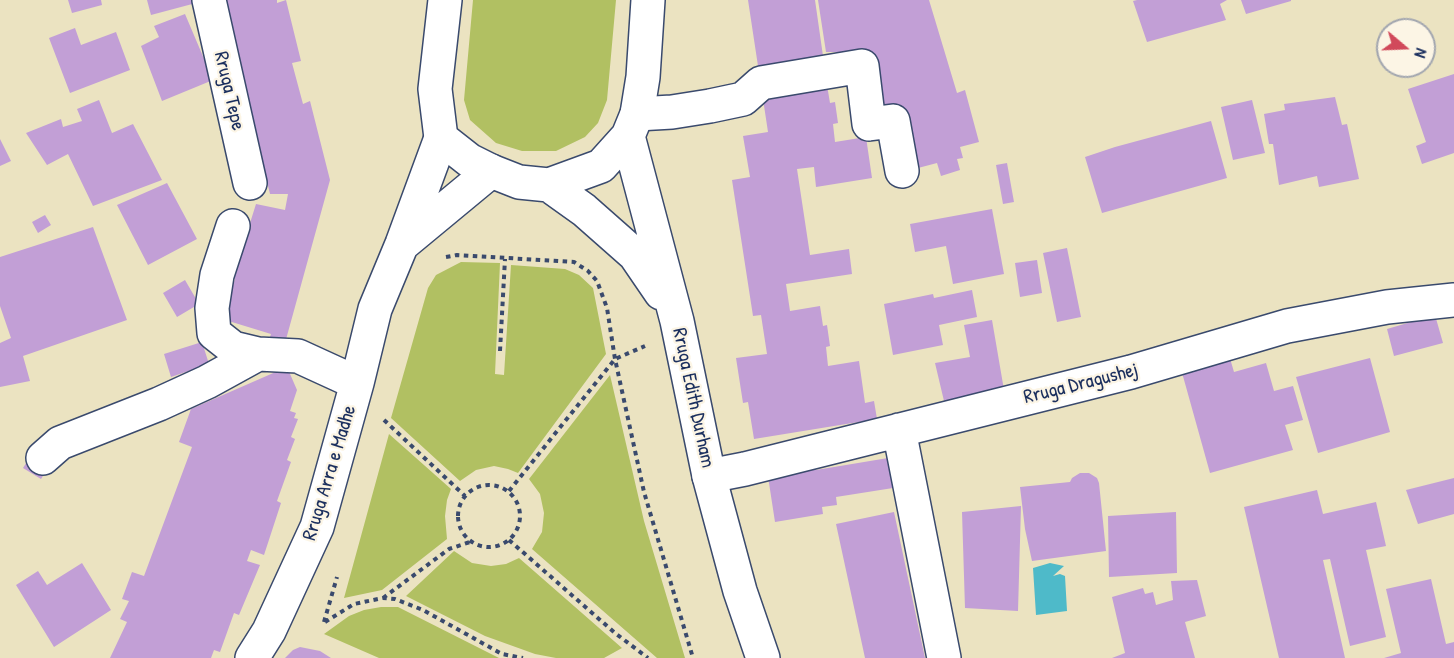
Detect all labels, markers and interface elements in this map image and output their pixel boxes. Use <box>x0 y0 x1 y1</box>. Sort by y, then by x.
north arrow <box>1376 18 1436 78</box>
text: N <box>1409 46 1433 61</box>
street label: Rruga Tepe <box>208 49 250 133</box>
street label: Rruga Edith Durham <box>666 326 720 470</box>
street label: Rruga Dragushej <box>1021 358 1141 410</box>
street label: Rruga Arra e Madhe <box>298 402 362 544</box>

